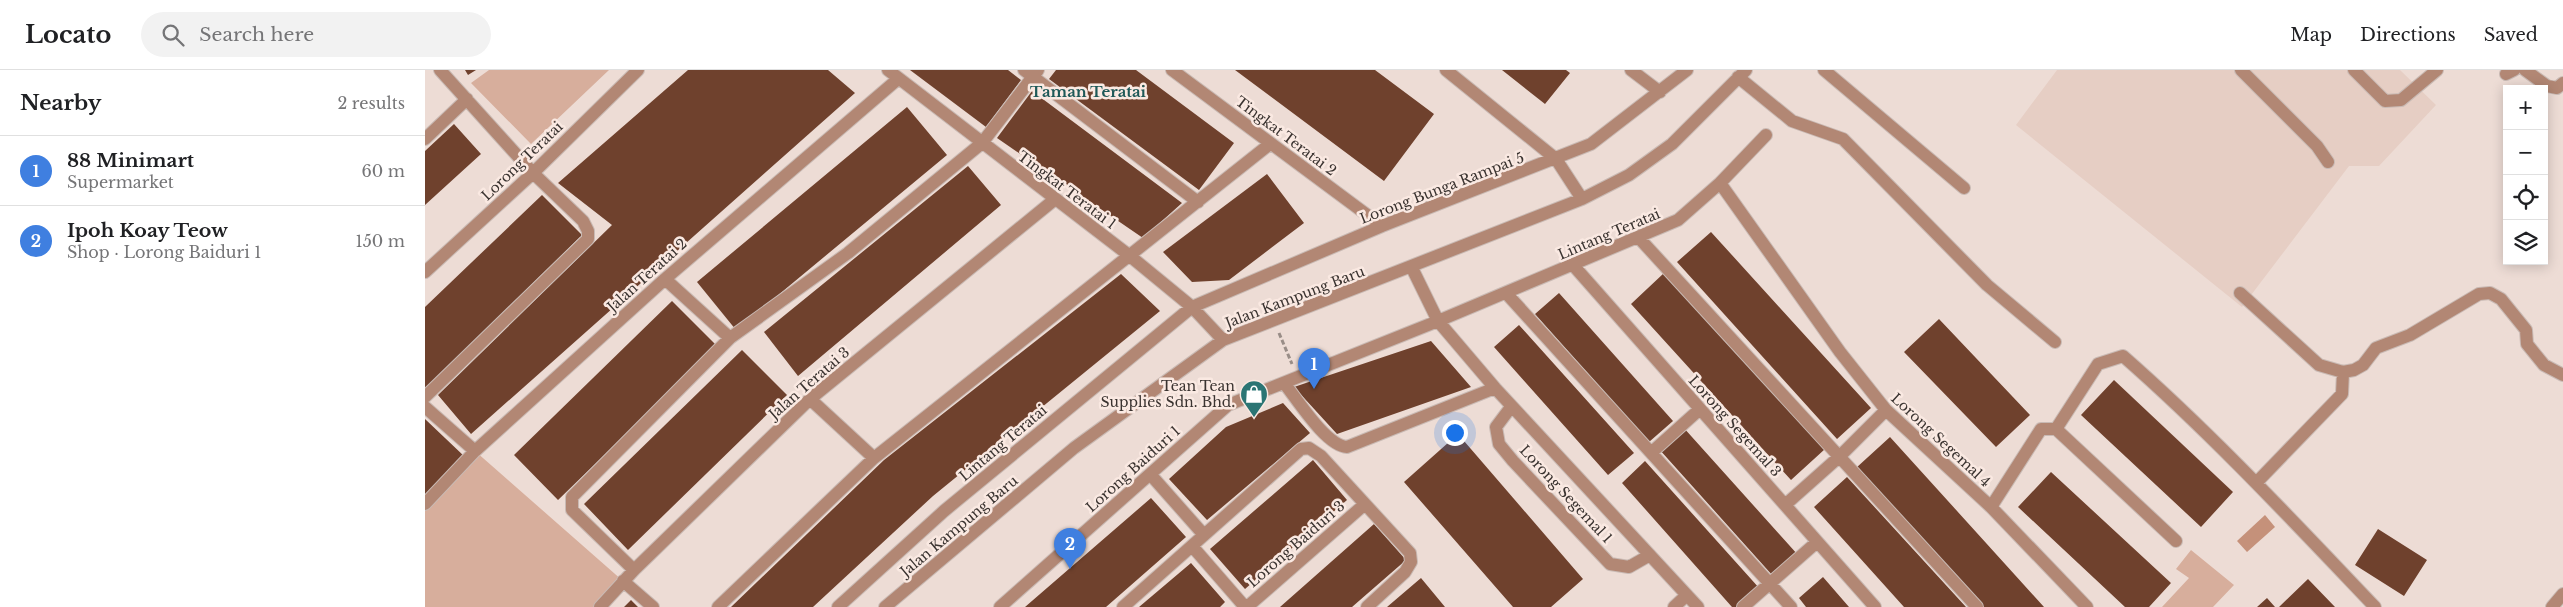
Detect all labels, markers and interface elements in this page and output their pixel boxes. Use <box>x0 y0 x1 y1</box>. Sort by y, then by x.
search box <box>141 12 491 57</box>
text: Locato <box>25 20 111 49</box>
icon: search <box>159 21 187 49</box>
text: Search here <box>199 23 314 46</box>
text: Map <box>2290 24 2332 46</box>
text: Directions <box>2360 24 2456 46</box>
text: Saved <box>2484 24 2538 46</box>
district label: Taman Teratai <box>1030 82 1147 101</box>
map controls <box>2503 85 2548 265</box>
button: + <box>2503 85 2548 130</box>
text: Nearby <box>20 90 101 116</box>
street label: Tingkat Teratai 2 <box>1232 92 1340 180</box>
text: 2 results <box>337 93 405 113</box>
street label: Lorong Teratai <box>477 117 567 204</box>
button: − <box>2503 130 2548 175</box>
street label: Tingkat Teratai 1 <box>1014 147 1120 233</box>
street label: Lorong Bunga Rampai 5 <box>1357 148 1527 228</box>
text: 88 Minimart <box>67 149 194 172</box>
text: 1 <box>33 161 39 181</box>
text: 60 m <box>362 161 405 181</box>
text: Supermarket <box>67 172 174 192</box>
button: locate <box>2503 175 2548 220</box>
street label: Lintang Teratai <box>1555 204 1663 264</box>
text: Ipoh Koay Teow <box>67 219 228 242</box>
button: layers <box>2503 220 2548 265</box>
text: 2 <box>31 231 41 251</box>
text: 150 m <box>356 231 405 251</box>
street label: Jalan Teratai 2 <box>602 235 691 317</box>
text: Shop · Lorong Baiduri 1 <box>67 242 261 262</box>
street label: Jalan Kampung Baru <box>1221 262 1368 333</box>
street label: Jalan Teratai 3 <box>763 343 853 424</box>
pin: 1 <box>1298 348 1330 389</box>
street label: Lorong Segemal 3 <box>1685 372 1785 480</box>
place label: Tean Tean Supplies Sdn. Bhd. <box>1100 377 1235 411</box>
shop icon: Tean Tean Supplies Sdn. Bhd. <box>1239 379 1269 418</box>
street label: Lorong Segemal 4 <box>1887 389 1995 491</box>
street label: Lintang Teratai <box>955 401 1051 485</box>
your location <box>1442 420 1468 446</box>
street label: Lorong Baiduri 1 <box>1082 422 1184 516</box>
street label: Lorong Segemal 1 <box>1516 441 1616 547</box>
street label: Jalan Kampung Baru <box>895 471 1022 582</box>
street label: Lorong Baiduri 3 <box>1244 497 1348 591</box>
pin: 2 <box>1054 528 1086 569</box>

